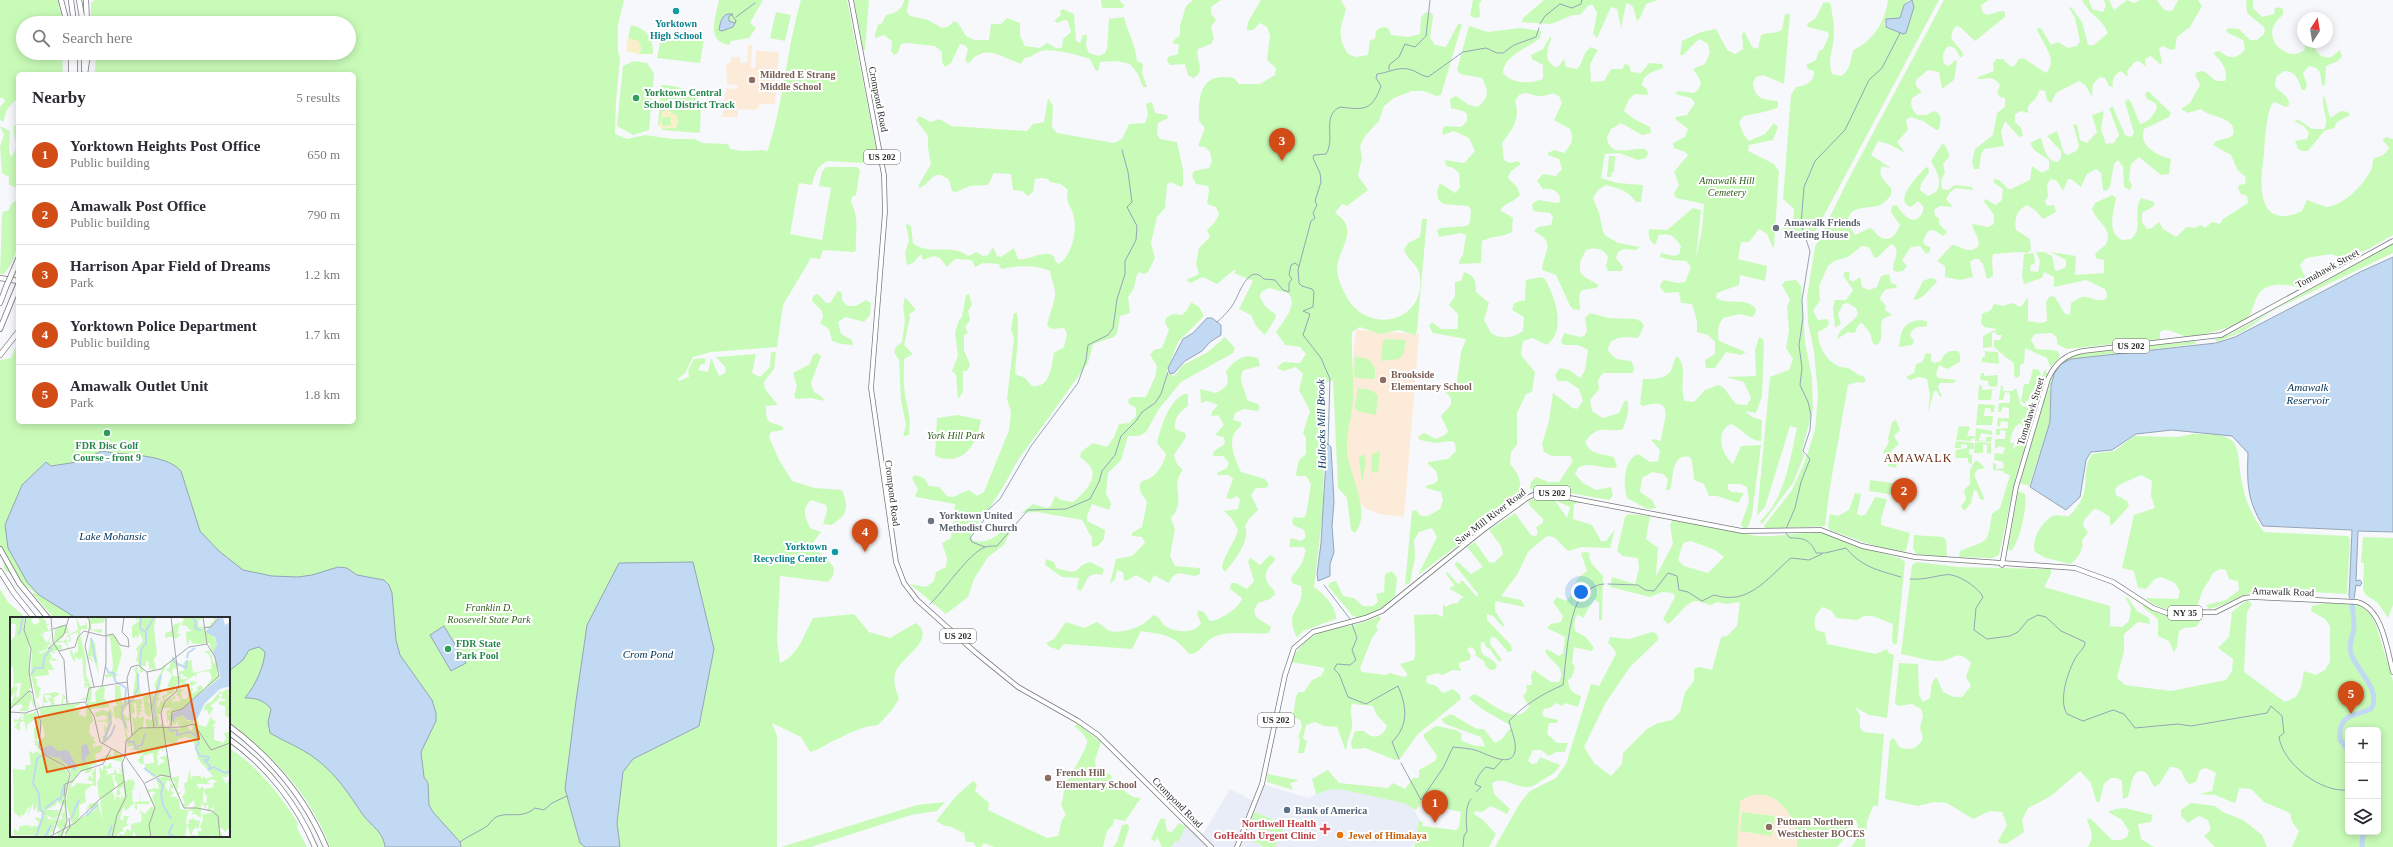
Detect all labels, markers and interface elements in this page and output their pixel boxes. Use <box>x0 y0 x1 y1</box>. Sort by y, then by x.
marker: Yorktown High School <box>671 6 681 16</box>
north arrow <box>2297 12 2333 48</box>
search box <box>16 16 356 60</box>
place label: Yorktown High School <box>650 18 702 41</box>
icon: search <box>30 27 52 49</box>
text: Search here <box>62 30 132 46</box>
street label: Crompond Road <box>867 65 890 133</box>
place label: Mildred E Strang Middle School <box>760 69 835 92</box>
marker: Mildred E Strang Middle School <box>747 75 757 85</box>
place label: Yorktown Central School District Track <box>644 87 735 110</box>
text: Nearby <box>32 88 86 107</box>
text: 5 results <box>296 90 340 105</box>
marker: Yorktown Central School District Track <box>631 93 641 103</box>
pin: 3 <box>1269 128 1295 161</box>
text: Yorktown Heights Post Office <box>70 138 260 154</box>
text: 1 <box>42 147 48 162</box>
text: 650 m <box>307 147 340 162</box>
road number: US 202 <box>864 150 900 164</box>
text: Public building <box>70 155 150 170</box>
park label: Amawalk Hill Cemetery <box>1698 175 1755 198</box>
text: Amawalk Post Office <box>70 198 206 214</box>
text: 2 <box>42 207 48 222</box>
text: 790 m <box>307 207 340 222</box>
text: Public building <box>70 215 150 230</box>
place label: Amawalk Friends Meeting House <box>1784 217 1861 240</box>
marker: Amawalk Friends Meeting House <box>1771 223 1781 233</box>
street label: Tomahawk Street <box>2294 247 2361 290</box>
text: Harrison Apar Field of Dreams <box>70 258 270 274</box>
text: 3 <box>42 267 48 282</box>
text: 1.2 km <box>304 267 340 282</box>
text: Park <box>70 275 94 290</box>
text: Yorktown Police Department <box>70 318 257 334</box>
text: 4 <box>42 327 48 342</box>
text: 1.7 km <box>304 327 340 342</box>
text: Public building <box>70 335 150 350</box>
road number: US 202 <box>2113 339 2149 353</box>
place label: Brookside Elementary School <box>1391 369 1472 392</box>
marker: Brookside Elementary School <box>1378 375 1388 385</box>
street label: Tomahawk Street <box>2015 376 2046 446</box>
text: Amawalk Outlet Unit <box>70 378 208 394</box>
water label: Hallocks Mill Brook <box>1314 378 1328 470</box>
water label: Amawalk Reservoir <box>2286 381 2330 406</box>
text: 5 <box>42 387 48 402</box>
text: 1.8 km <box>304 387 340 402</box>
text: Park <box>70 395 94 410</box>
marker: FDR Disc Golf Course - front 9 <box>102 428 112 438</box>
park label: York Hill Park <box>927 430 986 441</box>
place label: FDR Disc Golf Course - front 9 <box>73 440 141 463</box>
district label: AMAWALK <box>1884 451 1952 465</box>
street label: Crompond Road <box>883 459 902 527</box>
pin: 2 <box>1891 478 1917 511</box>
street label: Saw Mill River Road <box>1453 486 1528 546</box>
road number: US 202 <box>1534 486 1570 500</box>
place label: Yorktown United Methodist Church <box>939 510 1018 533</box>
marker: Yorktown United Methodist Church <box>926 516 936 526</box>
pin: 4 <box>852 519 878 552</box>
water label: Lake Mohansic <box>78 530 147 542</box>
place label: Yorktown Recycling Center <box>753 541 828 564</box>
marker: Yorktown Recycling Center <box>830 547 840 557</box>
your location <box>1571 582 1591 602</box>
street label: Amawalk Road <box>2252 585 2314 598</box>
park label: Franklin D. Roosevelt State Park <box>446 602 531 625</box>
road number: NY 35 <box>2168 606 2202 620</box>
inset map <box>10 617 230 837</box>
road number: US 202 <box>940 629 976 643</box>
place label: FDR State Park Pool <box>456 638 501 661</box>
marker: FDR State Park Pool <box>443 644 453 654</box>
water label: Crom Pond <box>623 648 674 660</box>
pin: 5 <box>2338 681 2364 714</box>
road number: US 202 <box>1258 713 1294 727</box>
map controls <box>2345 727 2381 835</box>
button: + <box>2345 727 2381 763</box>
button: − <box>2345 763 2381 799</box>
place label: French Hill Elementary School <box>1056 767 1137 790</box>
marker: French Hill Elementary School <box>1043 773 1053 783</box>
street label: Crompond Road <box>1150 775 1205 830</box>
pin: 1 <box>1422 790 1448 823</box>
button: layers <box>2345 799 2381 835</box>
marker: Bank of America <box>1282 805 1292 815</box>
place label: Bank of America <box>1295 805 1367 816</box>
place label: Putnam Northern Westchester BOCES <box>1777 816 1865 839</box>
place label: Northwell Health GoHealth Urgent Clinic <box>1214 818 1317 841</box>
marker: Putnam Northern Westchester BOCES <box>1764 822 1774 832</box>
marker: Northwell Health GoHealth Urgent Clinic <box>1319 823 1331 835</box>
marker: Jewel of Himalaya <box>1335 830 1345 840</box>
place label: Jewel of Himalaya <box>1348 830 1427 841</box>

